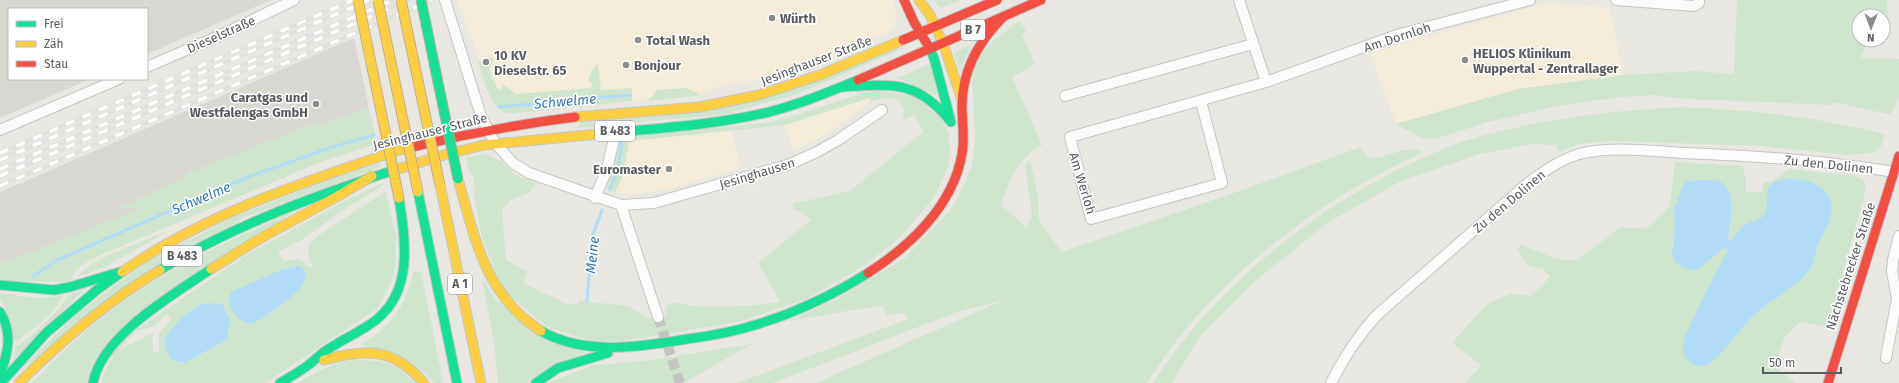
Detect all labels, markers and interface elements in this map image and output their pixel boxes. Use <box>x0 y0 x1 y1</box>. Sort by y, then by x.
legend <box>8 8 148 80</box>
north arrow <box>1851 8 1891 48</box>
place label: Würth <box>780 11 816 26</box>
street label: Dieselstraße <box>185 13 258 56</box>
marker: Würth <box>767 13 777 23</box>
text: Frei <box>44 17 64 31</box>
road number: B 7 <box>961 20 985 40</box>
street label: Am Dornloh <box>1362 20 1433 55</box>
text: N <box>1867 31 1875 44</box>
street label: Jesinghauser Straße <box>759 32 874 88</box>
place label: Total Wash <box>646 33 710 48</box>
marker: Total Wash <box>633 35 643 45</box>
text: Zäh <box>44 37 64 51</box>
place label: HELIOS Klinikum Wuppertal - Zentrallager <box>1473 46 1619 76</box>
place label: 10 KV Dieselstr. 65 <box>494 48 567 78</box>
marker: HELIOS Klinikum Wuppertal - Zentrallager <box>1460 55 1470 65</box>
text: Stau <box>44 57 68 71</box>
marker: 10 KV Dieselstr. 65 <box>481 57 491 67</box>
place label: Bonjour <box>634 58 682 73</box>
marker: Bonjour <box>621 60 631 70</box>
place label: Caratgas und Westfalengas GmbH <box>190 90 308 120</box>
water label: Schwelme <box>532 90 597 113</box>
marker: Caratgas und Westfalengas GmbH <box>311 99 321 109</box>
street label: Jesinghauser Straße <box>371 110 489 153</box>
road number: B 483 <box>595 121 635 141</box>
street label: Am Werloh <box>1066 150 1099 216</box>
street label: Zu den Dolinen <box>1784 152 1874 177</box>
street label: Jesinghausen <box>718 155 797 192</box>
place label: Euromaster <box>593 162 662 177</box>
marker: Euromaster <box>664 164 674 174</box>
street label: Zu den Dolinen <box>1470 167 1548 236</box>
water label: Schwelme <box>168 178 233 219</box>
street label: Nächstebrecker Straße <box>1823 200 1878 332</box>
water label: Meine <box>582 236 603 274</box>
road number: B 483 <box>162 246 202 266</box>
road number: A 1 <box>448 274 472 294</box>
scale bar <box>1763 349 1841 375</box>
text: 50 m <box>1769 356 1795 370</box>

